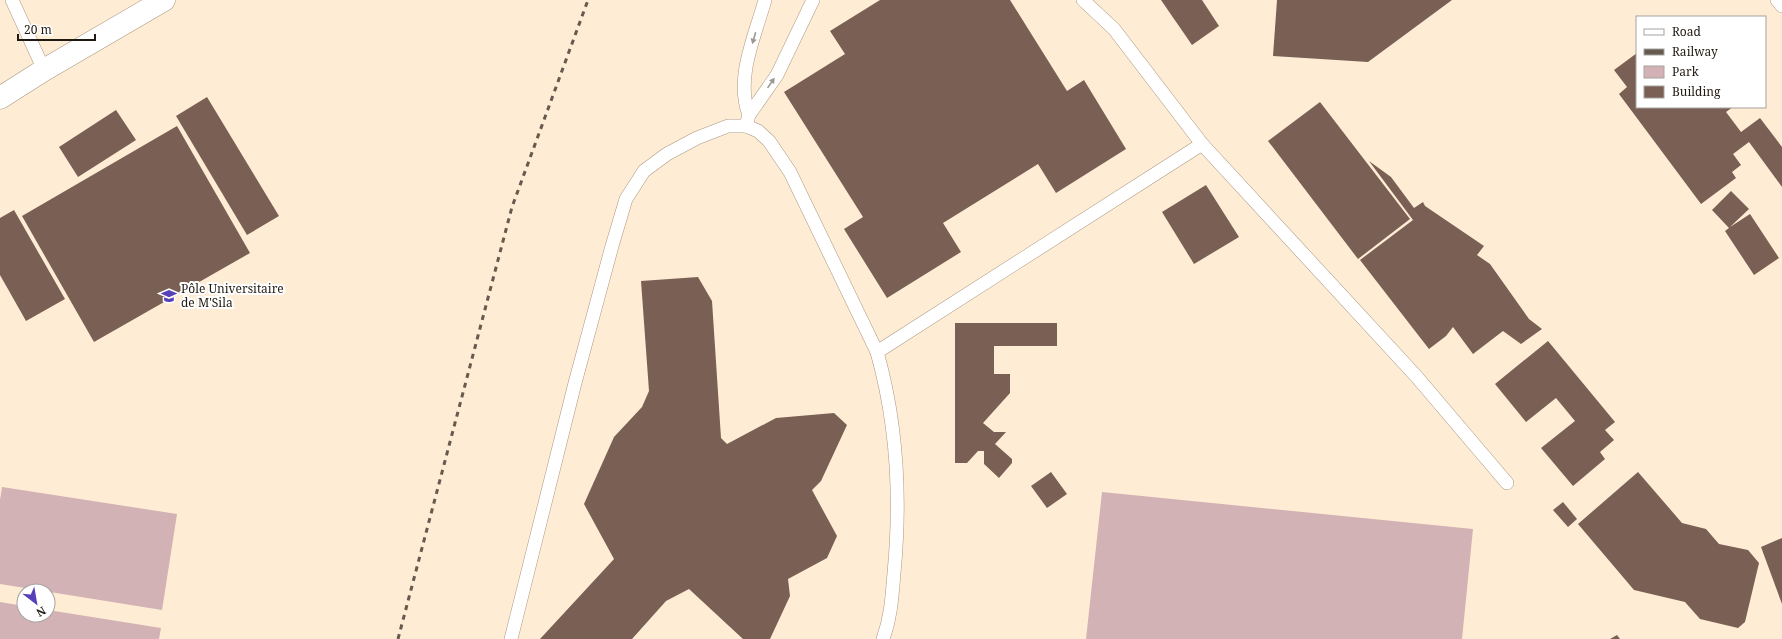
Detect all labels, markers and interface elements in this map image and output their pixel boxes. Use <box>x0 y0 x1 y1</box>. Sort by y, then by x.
scale bar <box>18 16 95 42</box>
legend <box>1636 16 1766 108</box>
text: 20 m <box>24 21 52 38</box>
text: Road <box>1672 23 1702 40</box>
one-way arrow <box>751 32 757 44</box>
text: Railway <box>1672 43 1718 60</box>
text: Park <box>1672 63 1700 80</box>
one-way arrow <box>767 78 775 89</box>
text: Building <box>1672 83 1721 100</box>
place label: Pôle Universitaire de M'Sila <box>181 280 284 311</box>
school or university icon: Pôle Universitaire de M'Sila <box>160 287 178 305</box>
north arrow <box>16 583 56 623</box>
text: N <box>34 603 49 621</box>

